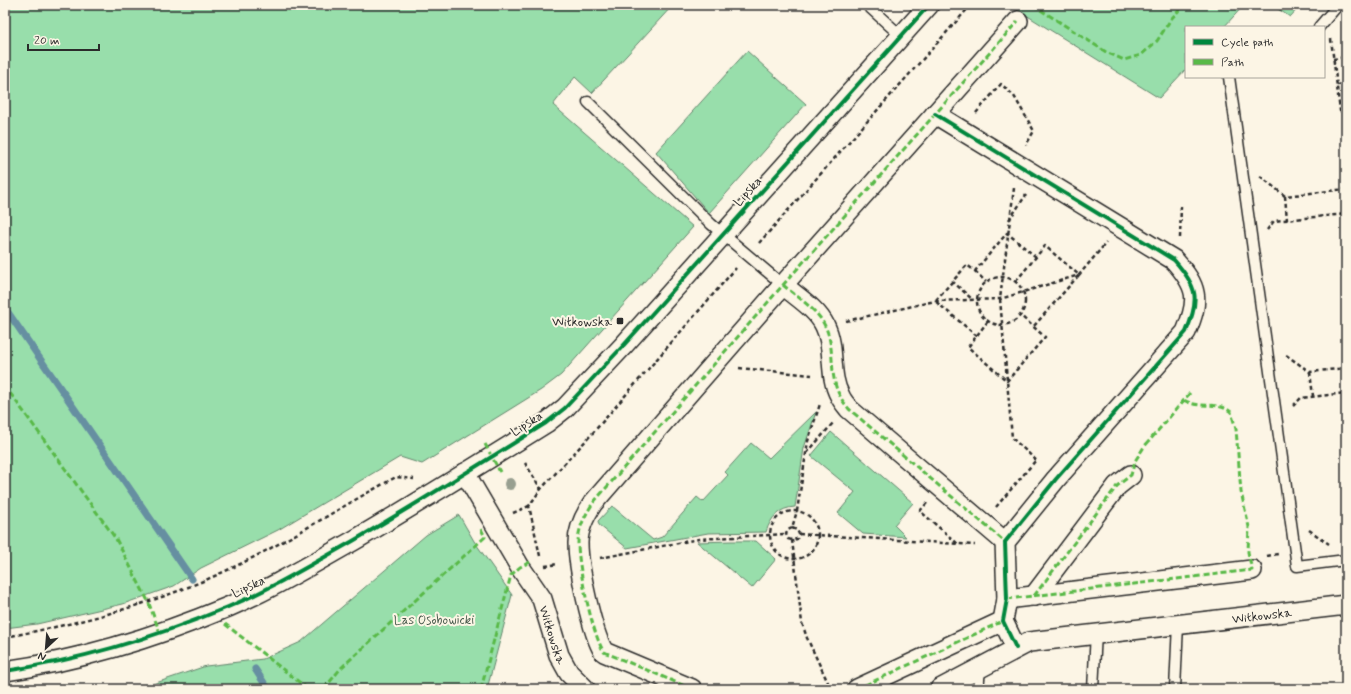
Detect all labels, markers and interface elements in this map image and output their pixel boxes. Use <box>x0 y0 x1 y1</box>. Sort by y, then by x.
scale bar <box>28 26 99 52</box>
legend <box>1185 26 1325 78</box>
text: 20 m <box>34 33 60 49</box>
text: Cycle path <box>1221 35 1273 51</box>
text: Path <box>1221 55 1244 71</box>
street label: Lipska <box>730 173 766 211</box>
place label: Witkowska <box>552 314 612 331</box>
marker: Witkowska <box>615 316 625 326</box>
street label: Lipska <box>508 408 546 441</box>
street label: Lipska <box>229 572 268 603</box>
street label: Witkowska <box>535 604 569 668</box>
street label: Witkowska <box>1231 604 1293 628</box>
park label: Las Osobowicki <box>394 612 474 629</box>
north arrow <box>26 628 66 668</box>
text: N <box>36 648 48 664</box>

